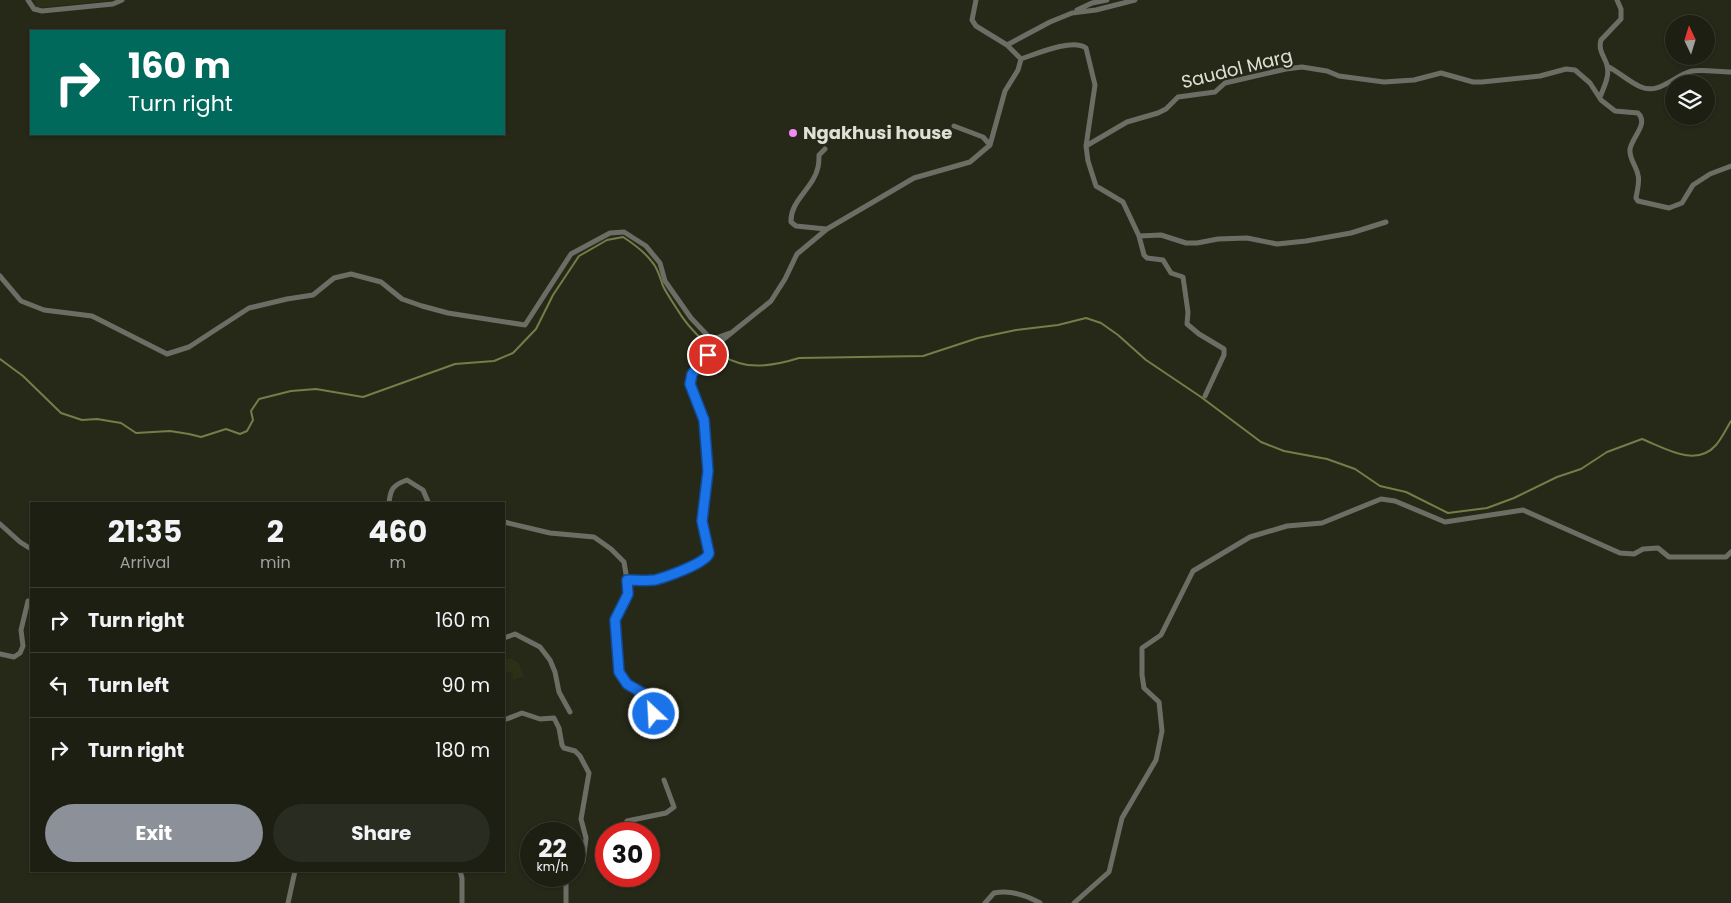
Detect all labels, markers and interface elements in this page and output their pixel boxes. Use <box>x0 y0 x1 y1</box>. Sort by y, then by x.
north arrow <box>1665 15 1715 65</box>
map controls <box>1665 15 1715 125</box>
text: 160 m <box>128 41 231 90</box>
street label: Saudol Marg <box>1179 43 1295 94</box>
icon: right <box>45 50 110 115</box>
button: layers <box>1665 75 1715 125</box>
text: Turn right <box>128 88 233 119</box>
place label: Ngakhusi house <box>803 120 952 145</box>
marker: Ngakhusi house <box>787 127 799 139</box>
pin <box>687 334 729 376</box>
icon: arrive <box>694 341 722 369</box>
text: 21:35 <box>108 510 182 553</box>
text: 2 <box>267 510 284 553</box>
text: 460 <box>368 510 427 553</box>
text: Arrival <box>120 551 170 574</box>
text: min <box>260 551 291 574</box>
text: m <box>390 551 406 574</box>
icon: right <box>45 606 73 634</box>
text: Turn right <box>88 607 184 634</box>
text: 160 m <box>435 607 490 634</box>
icon: left <box>45 671 73 699</box>
text: Turn left <box>88 672 169 699</box>
text: 90 m <box>441 672 490 699</box>
position arrow <box>627 687 679 739</box>
icon: right <box>45 736 73 764</box>
text: Turn right <box>88 737 184 764</box>
text: 180 m <box>435 737 490 764</box>
button: Exit <box>45 804 263 862</box>
button: Share <box>273 804 490 862</box>
speed limit sign: 30 <box>595 822 660 887</box>
text: 22 <box>538 831 567 866</box>
text: km/h <box>537 858 568 875</box>

